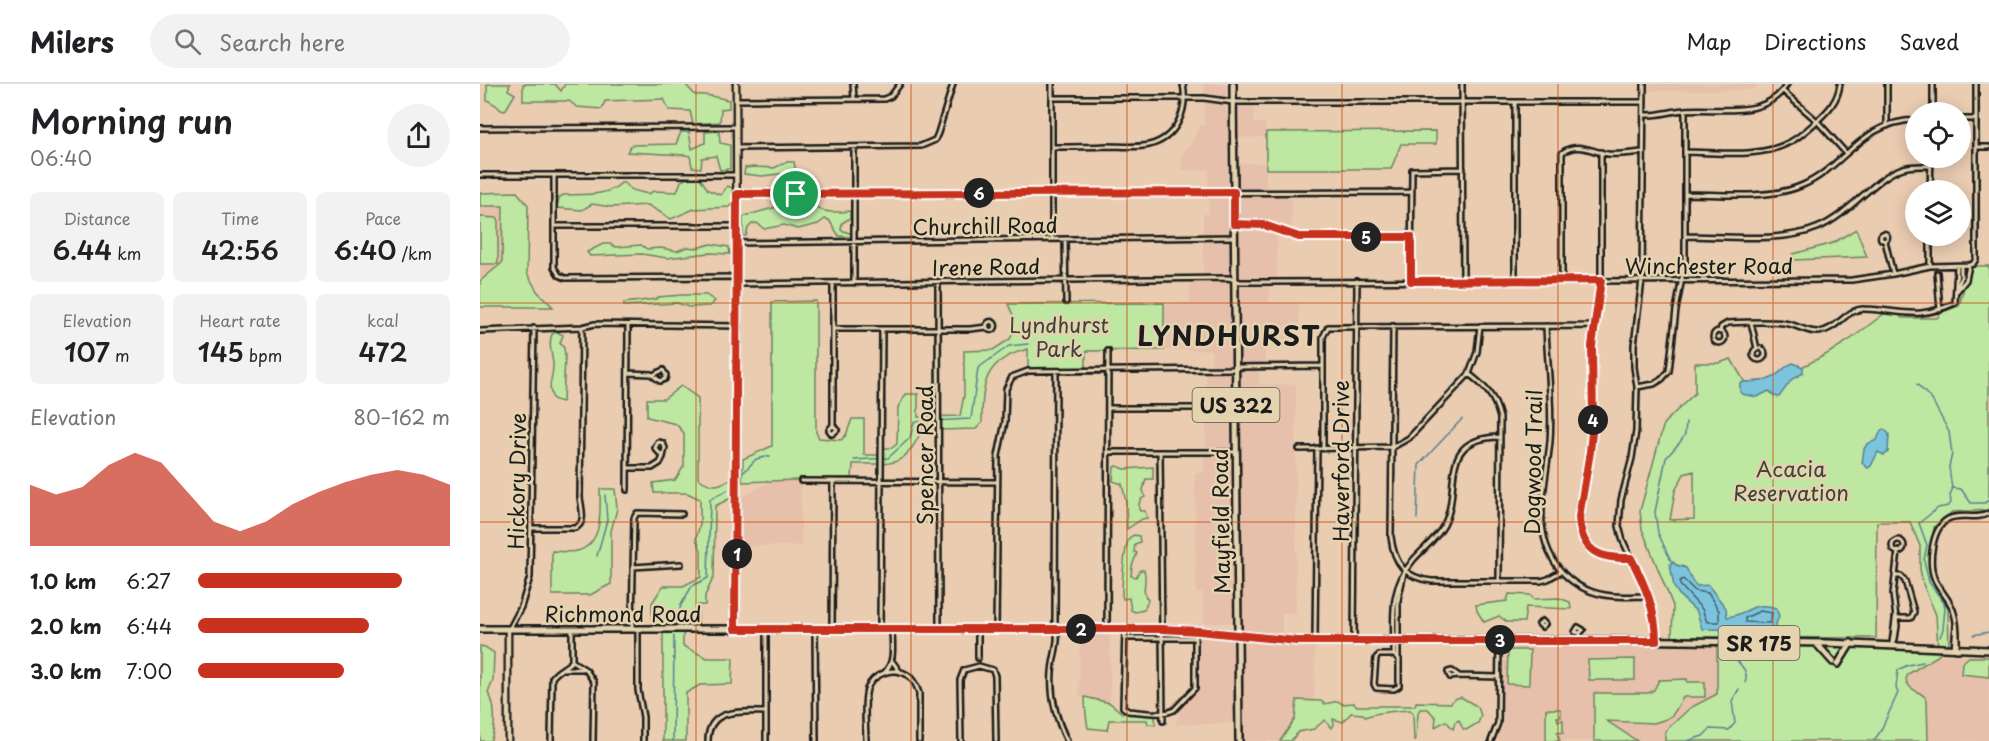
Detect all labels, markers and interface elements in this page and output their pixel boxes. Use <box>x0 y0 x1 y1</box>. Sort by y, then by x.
search box <box>150 14 570 68</box>
text: Milers <box>30 20 114 63</box>
icon: search <box>171 25 204 58</box>
text: Search here <box>219 25 345 58</box>
text: Map <box>1686 25 1731 57</box>
text: Directions <box>1764 25 1866 57</box>
text: Saved <box>1899 25 1959 57</box>
text: Morning run <box>30 95 233 145</box>
map controls <box>1905 102 1971 246</box>
button: locate <box>1905 102 1971 168</box>
button: share <box>387 104 450 167</box>
text: 06:40 <box>30 143 92 173</box>
pin <box>770 168 821 219</box>
icon: arrive <box>779 177 812 210</box>
pin: 6 <box>964 178 994 208</box>
button: layers <box>1905 180 1971 246</box>
text: 6 <box>973 181 985 205</box>
text: Distance <box>63 206 131 230</box>
text: Time <box>221 206 259 230</box>
text: Pace <box>365 206 401 230</box>
street label: Churchill Road <box>912 208 1058 242</box>
pin: 5 <box>1351 222 1381 252</box>
text: 5 <box>1361 225 1371 249</box>
text: 6.44 <box>53 230 112 269</box>
text: 42:56 <box>201 230 279 269</box>
text: 6:40 <box>334 230 396 269</box>
text: km <box>112 241 141 265</box>
text: /km <box>396 241 432 265</box>
street label: Irene Road <box>931 249 1041 283</box>
street label: Winchester Road <box>1625 249 1793 281</box>
text: Elevation <box>62 308 132 332</box>
text: Heart rate <box>200 308 280 332</box>
text: kcal <box>367 308 399 332</box>
park label: Lyndhurst Park <box>1009 308 1109 364</box>
district label: LYNDHURST <box>1137 314 1321 355</box>
text: 107 <box>64 332 110 371</box>
text: 145 <box>198 332 244 371</box>
text: 472 <box>358 332 408 371</box>
text: m <box>110 343 130 367</box>
text: bpm <box>244 343 282 367</box>
street label: Haverford Drive <box>1324 380 1356 542</box>
street label: Spencer Road <box>908 385 940 525</box>
road number: US 322 <box>1192 388 1280 422</box>
street label: Dogwood Trail <box>1515 389 1549 535</box>
text: Elevation <box>30 402 116 432</box>
text: 80–162 m <box>353 402 450 432</box>
pin: 4 <box>1578 405 1608 435</box>
text: 4 <box>1588 408 1598 432</box>
street label: Hickory Drive <box>499 412 533 550</box>
street label: Mayfield Road <box>1203 448 1237 594</box>
park label: Acacia Reservation <box>1733 452 1849 508</box>
pin: 1 <box>722 539 752 569</box>
text: 1 <box>733 542 741 566</box>
text: 1.0 km <box>30 566 97 596</box>
text: 6:27 <box>126 566 171 596</box>
street label: Richmond Road <box>544 597 702 629</box>
text: 2.0 km <box>30 611 102 641</box>
text: 6:44 <box>126 611 172 641</box>
pin: 2 <box>1066 614 1096 644</box>
text: 2 <box>1075 617 1087 641</box>
pin: 3 <box>1485 625 1515 655</box>
road number: SR 175 <box>1718 626 1800 660</box>
text: 3 <box>1495 628 1505 652</box>
text: 3.0 km <box>30 656 102 686</box>
text: 7:00 <box>126 656 172 686</box>

